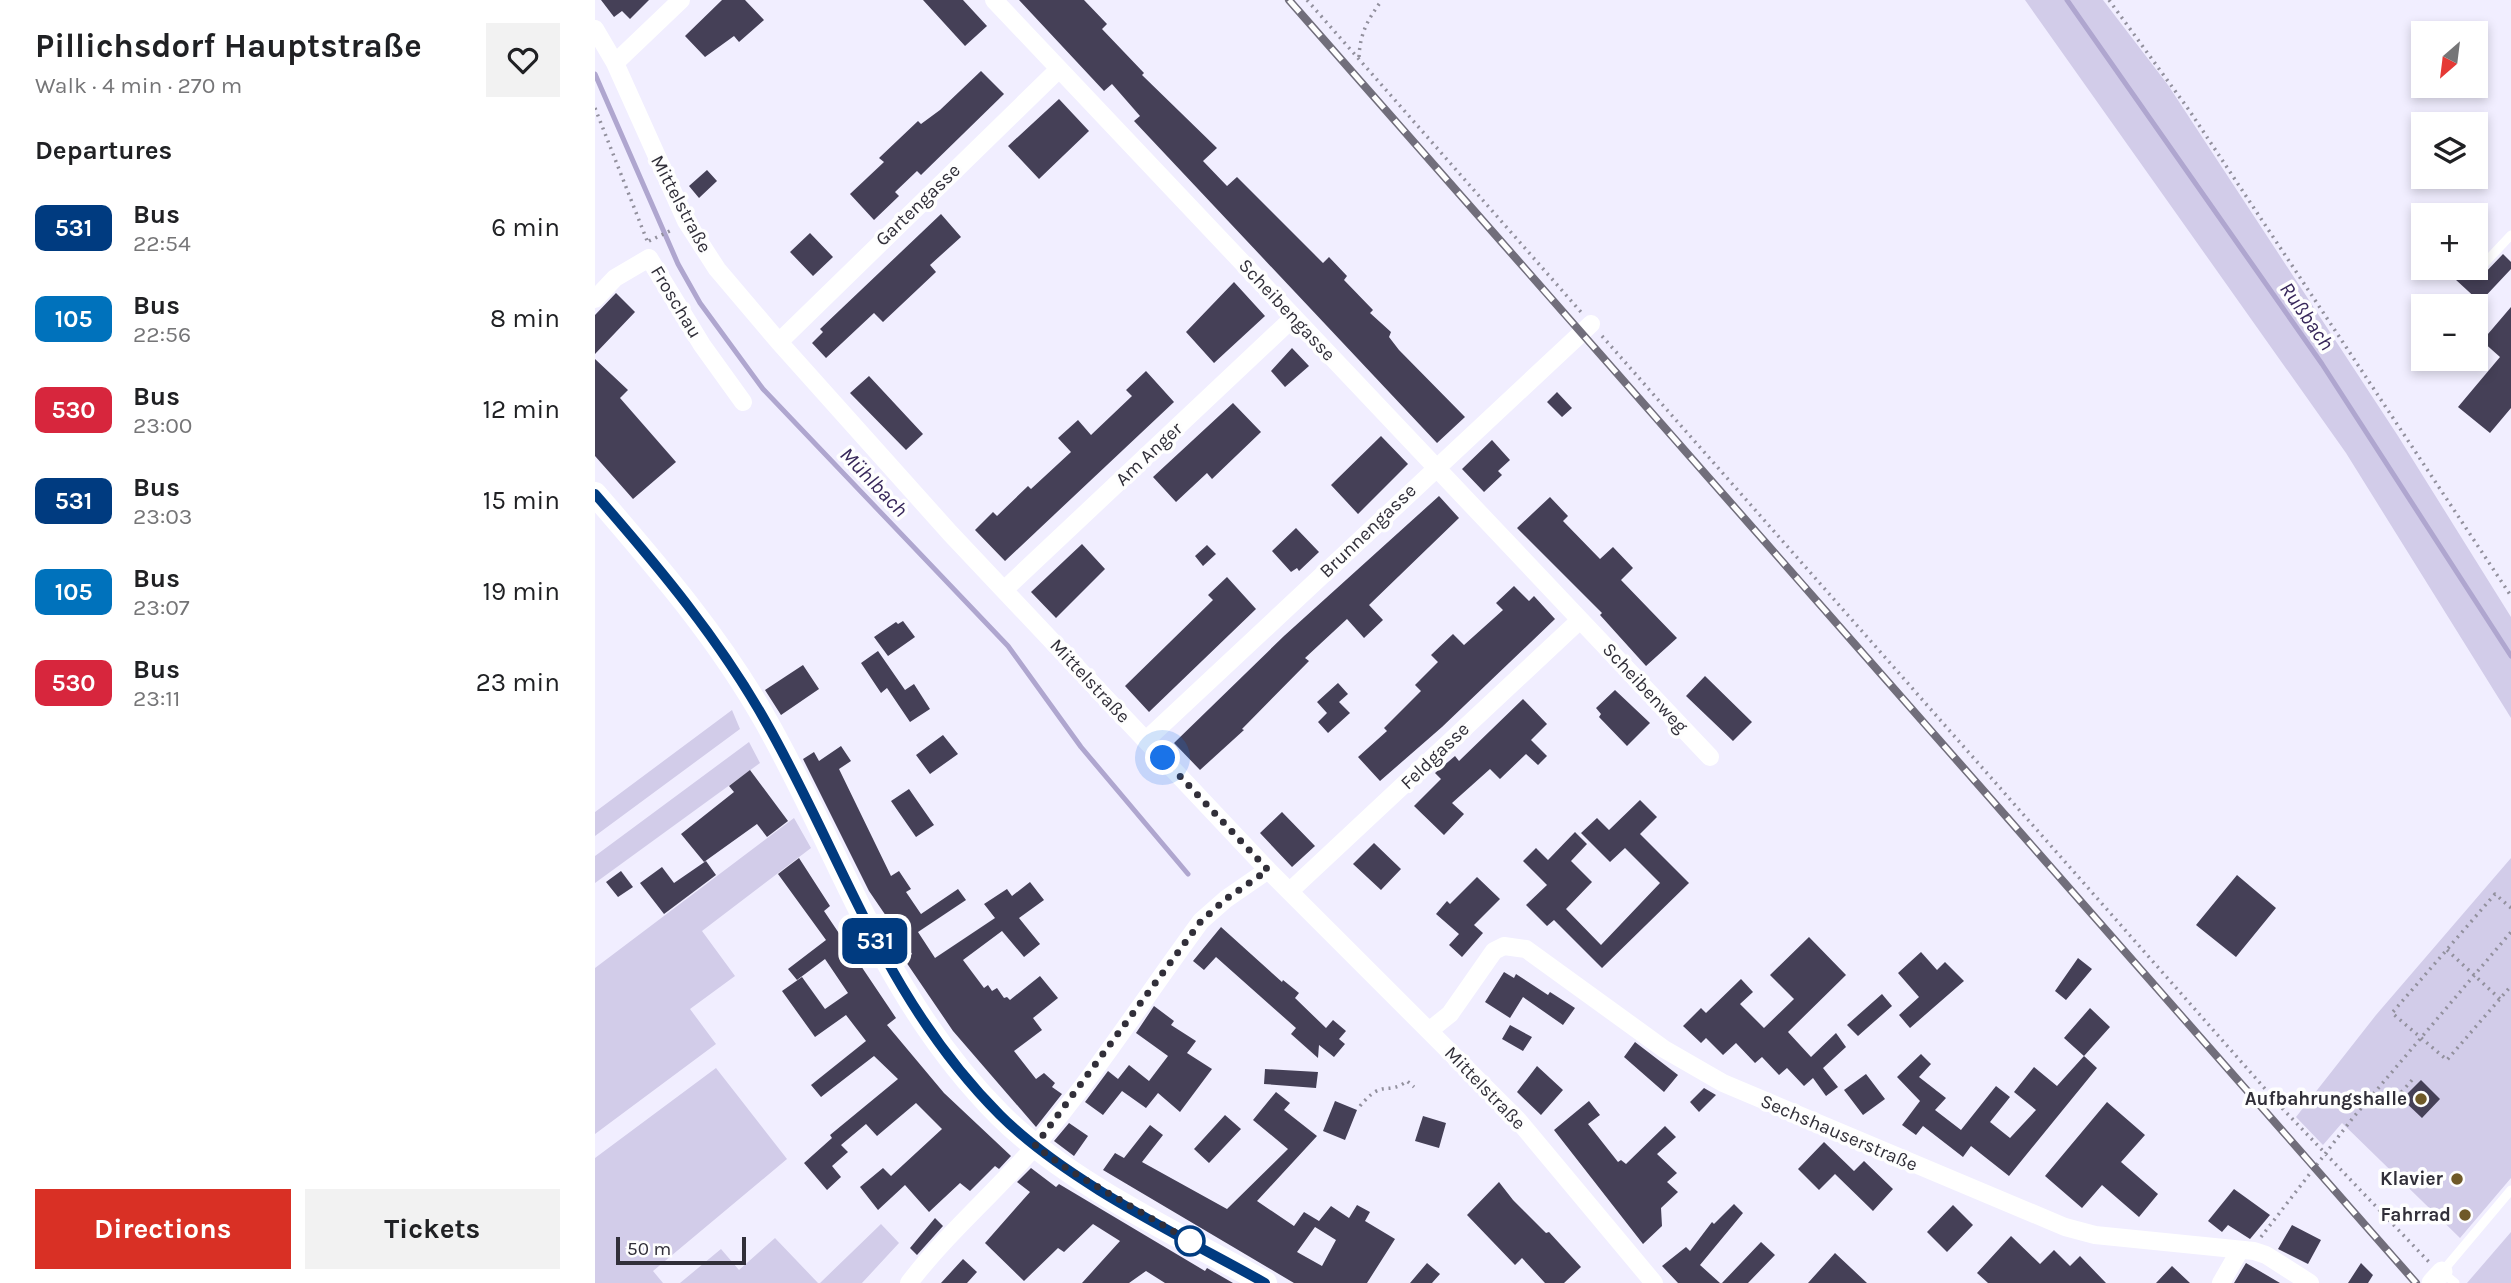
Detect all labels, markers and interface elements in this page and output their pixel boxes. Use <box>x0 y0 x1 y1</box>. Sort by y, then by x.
north arrow <box>2411 21 2489 98</box>
map controls <box>2411 21 2488 371</box>
button: heart <box>486 23 560 97</box>
text: Pillichsdorf Hauptstraße <box>35 27 422 65</box>
text: Walk · 4 min · 270 m <box>35 72 242 99</box>
button: layers <box>2411 112 2488 189</box>
text: Departures <box>35 135 172 166</box>
street label: Mittelstraße <box>646 152 716 256</box>
street label: Gartengasse <box>871 159 965 251</box>
text: Bus <box>133 199 180 230</box>
button: + <box>2411 203 2488 280</box>
text: 6 min <box>491 212 560 243</box>
text: 531 <box>55 214 92 242</box>
text: 22:54 <box>133 230 191 257</box>
street label: Scheibengasse <box>1234 254 1340 366</box>
street label: Froschau <box>646 262 706 342</box>
water label: Rußbach <box>2275 277 2339 355</box>
text: Bus <box>133 290 180 321</box>
button: − <box>2411 294 2488 371</box>
text: 8 min <box>490 303 560 334</box>
text: 105 <box>55 305 92 333</box>
text: 22:56 <box>133 321 191 348</box>
text: Bus <box>133 381 180 412</box>
text: 12 min <box>482 394 560 425</box>
text: 530 <box>51 396 96 424</box>
text: 23:00 <box>133 412 193 439</box>
street label: Am Anger <box>1111 418 1187 490</box>
water label: Mühlbach <box>835 442 913 522</box>
text: Bus <box>133 472 180 503</box>
street label: Brunnengasse <box>1315 480 1421 582</box>
text: 15 min <box>483 485 560 516</box>
text: 531 <box>55 487 92 515</box>
text: 23:03 <box>133 503 192 530</box>
text: Bus <box>133 563 180 594</box>
text: 19 min <box>482 576 560 607</box>
text: 105 <box>55 578 92 606</box>
text: 23:07 <box>133 594 190 621</box>
street label: Mittelstraße <box>1045 634 1135 728</box>
street label: Scheibenweg <box>1598 638 1692 738</box>
text: Bus <box>133 654 180 685</box>
text: 23 min <box>476 667 560 698</box>
text: 530 <box>51 669 96 697</box>
text: 23:11 <box>133 685 180 712</box>
street label: Feldgasse <box>1396 718 1474 794</box>
your location <box>1145 740 1180 775</box>
line badge: 531 <box>835 918 915 964</box>
text: 531 <box>856 927 894 955</box>
street label: Mittelstraße <box>1440 1042 1530 1134</box>
place label: Aufbahrungshalle <box>2245 1088 2407 1110</box>
street label: Sechshauserstraße <box>1757 1090 1921 1176</box>
marker: Aufbahrungshalle <box>2413 1091 2429 1107</box>
place label: Klavier <box>2380 1168 2444 1190</box>
marker: Klavier <box>2449 1171 2465 1187</box>
button: Directions <box>35 1189 291 1269</box>
button: Tickets <box>305 1189 560 1269</box>
place label: Fahrrad <box>2380 1204 2451 1226</box>
marker: Fahrrad <box>2457 1207 2473 1223</box>
unlabelled marker <box>1175 1226 1205 1256</box>
scale bar <box>616 1234 745 1266</box>
text: 50 m <box>627 1238 671 1260</box>

